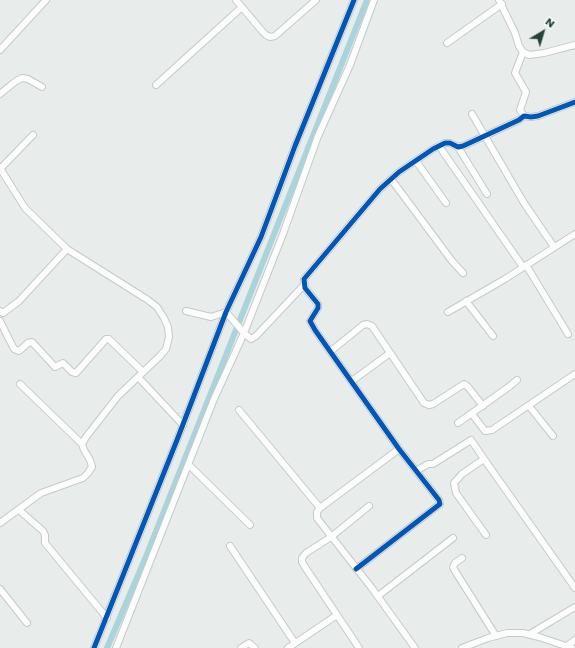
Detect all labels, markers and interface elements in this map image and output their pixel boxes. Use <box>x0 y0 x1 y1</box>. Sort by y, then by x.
north arrow <box>523 12 563 52</box>
text: N <box>542 14 559 31</box>

